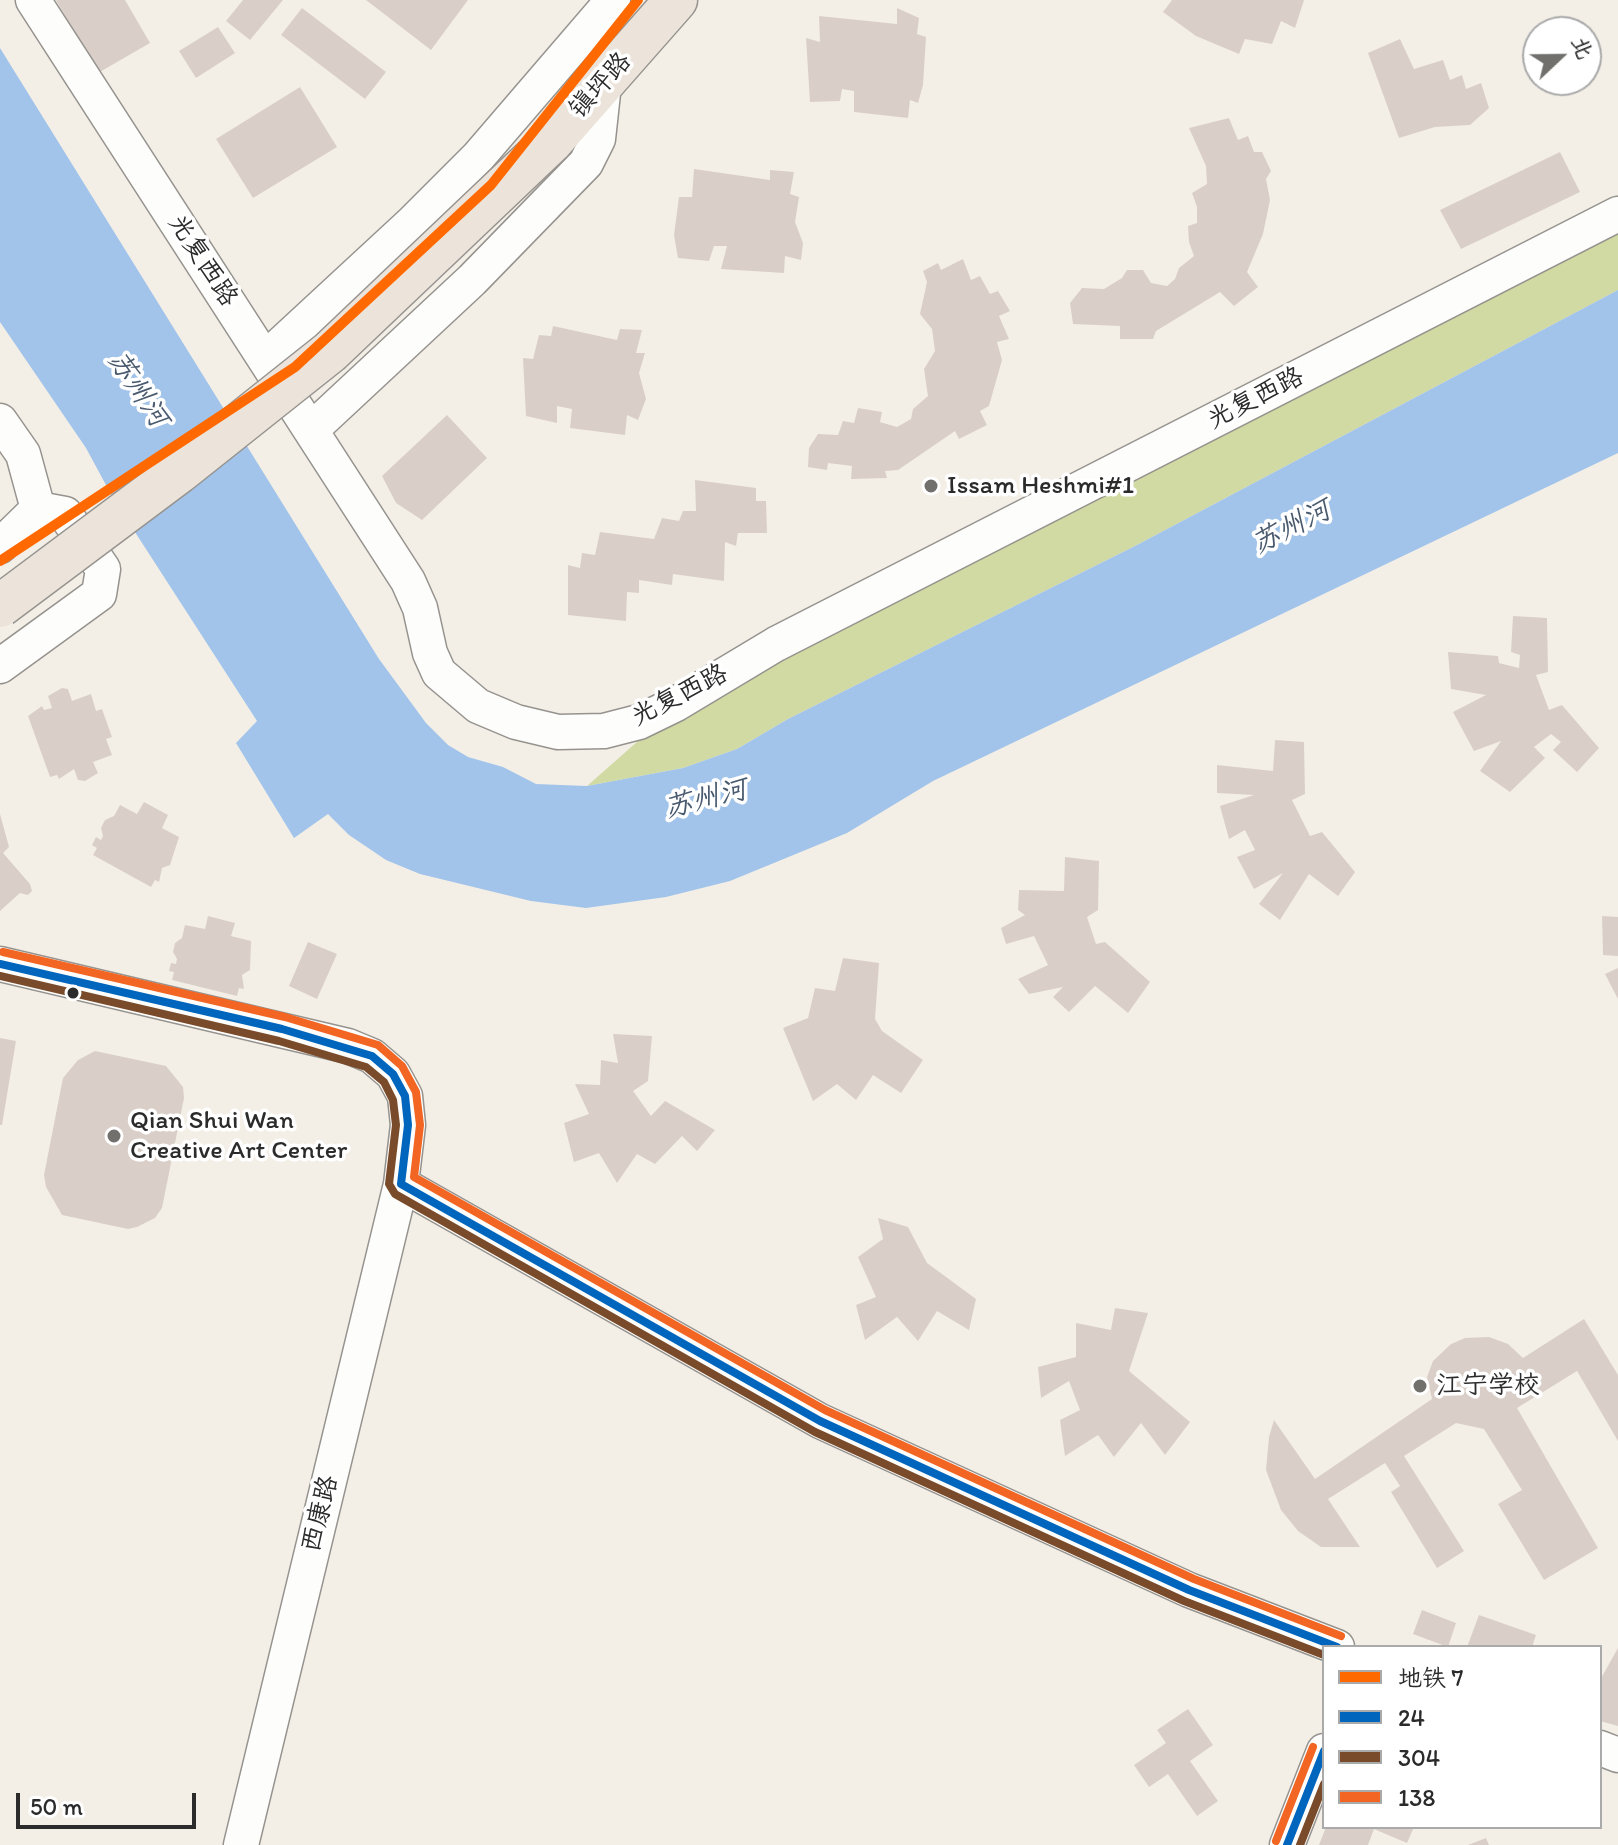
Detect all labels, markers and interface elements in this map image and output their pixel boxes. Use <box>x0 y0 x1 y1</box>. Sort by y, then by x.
north arrow <box>1522 16 1602 96</box>
text: 北 <box>1566 32 1599 63</box>
street label: 镇坪路 <box>563 47 639 125</box>
street label: 光复西路 <box>161 209 243 313</box>
water label: 苏州河 <box>100 346 174 434</box>
street label: 光复西路 <box>1203 361 1309 437</box>
place label: Issam Heshmi#1 <box>947 470 1134 502</box>
marker: Issam Heshmi#1 <box>922 477 940 495</box>
water label: 苏州河 <box>1247 494 1337 562</box>
street label: 光复西路 <box>627 658 733 734</box>
water label: 苏州河 <box>661 774 751 826</box>
unlabelled marker <box>65 985 81 1001</box>
place label: Qian Shui Wan Creative Art Center <box>130 1105 347 1166</box>
marker: Qian Shui Wan Creative Art Center <box>105 1127 123 1145</box>
place label: 江宁学校 <box>1436 1370 1540 1402</box>
marker: 江宁学校 <box>1411 1377 1429 1395</box>
street label: 西康路 <box>296 1472 346 1556</box>
legend <box>1322 1645 1602 1829</box>
text: 地铁 7 <box>1398 1663 1463 1692</box>
text: 24 <box>1398 1703 1425 1732</box>
text: 304 <box>1398 1743 1440 1772</box>
scale bar <box>20 1777 200 1827</box>
text: 138 <box>1398 1783 1435 1812</box>
text: 50 m <box>30 1792 83 1821</box>

